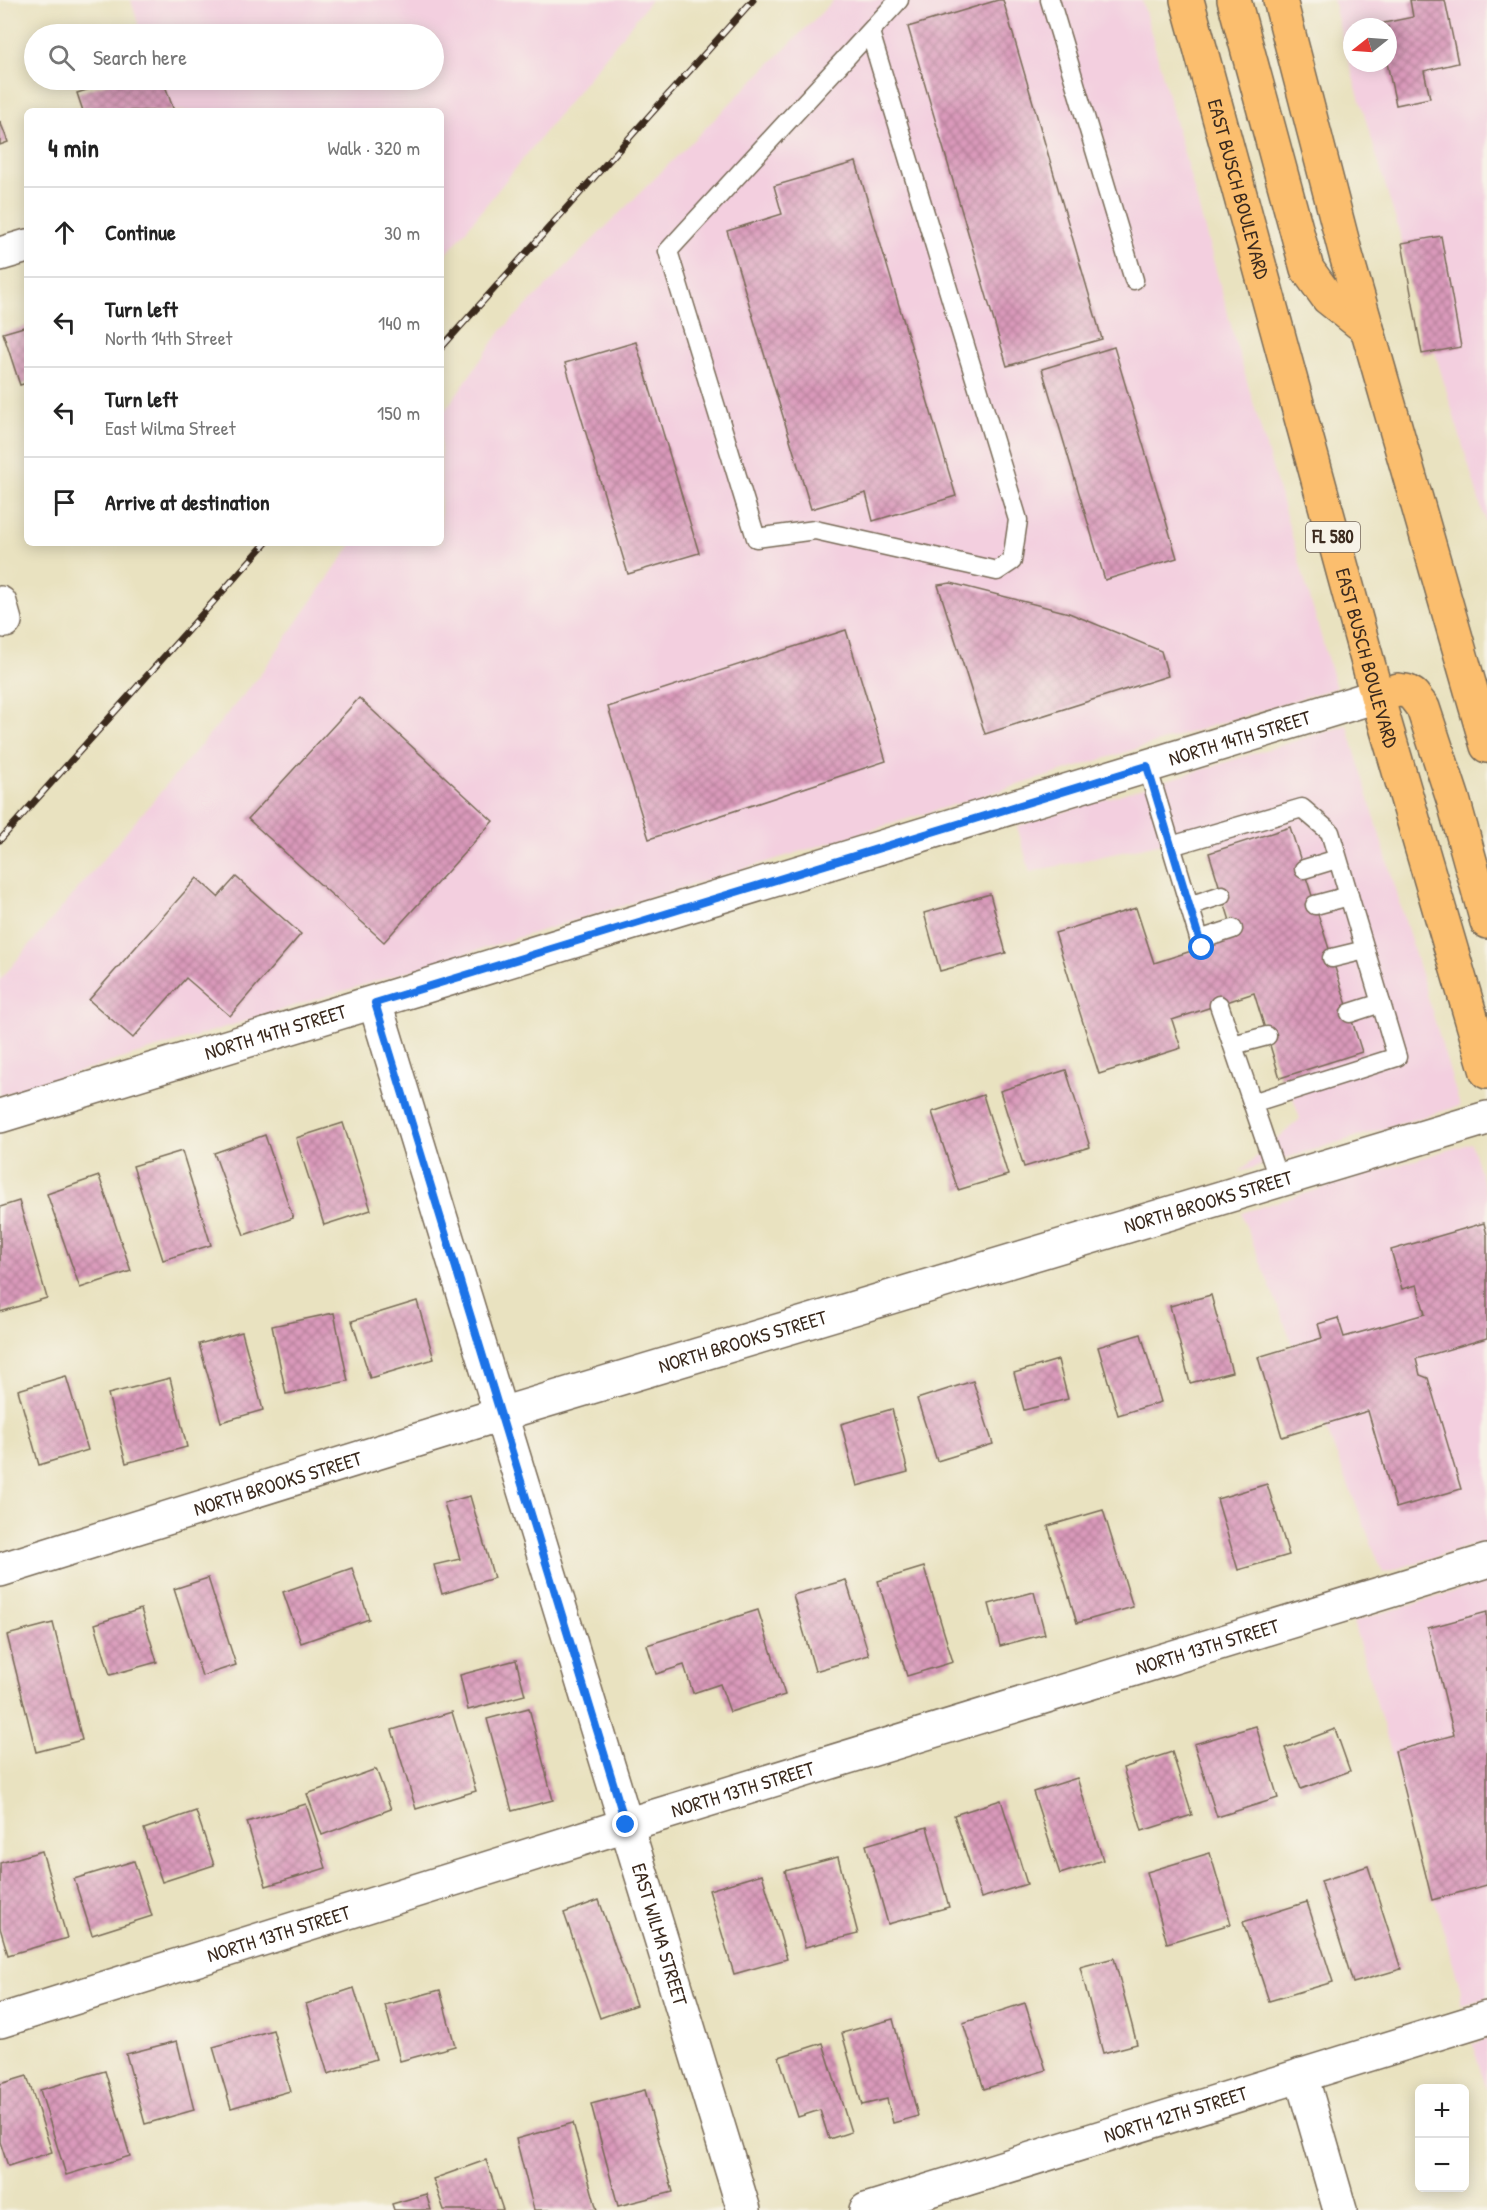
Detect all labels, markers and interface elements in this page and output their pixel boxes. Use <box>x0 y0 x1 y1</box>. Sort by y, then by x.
north arrow <box>1343 18 1397 72</box>
search box <box>24 24 444 90</box>
icon: search <box>45 41 78 74</box>
text: Search here <box>93 42 187 72</box>
street label: EAST BUSCH BOULEVARD <box>1202 96 1277 282</box>
text: 4 min <box>48 130 99 165</box>
text: Walk · 320 m <box>328 134 420 161</box>
icon: ahead <box>48 216 81 249</box>
text: Continue <box>105 217 176 247</box>
text: 30 m <box>384 219 420 246</box>
text: Turn left <box>105 294 178 324</box>
icon: left <box>48 306 81 339</box>
text: 140 m <box>378 309 420 336</box>
text: North 14th Street <box>105 324 232 351</box>
text: Turn left <box>105 384 178 414</box>
icon: left <box>48 396 81 429</box>
text: 150 m <box>377 399 420 426</box>
text: East Wilma Street <box>105 414 236 441</box>
icon: arrive <box>48 486 81 519</box>
text: Arrive at destination <box>105 487 270 517</box>
road number: FL 580 <box>1306 522 1360 552</box>
street label: EAST BUSCH BOULEVARD <box>1330 565 1406 751</box>
street label: NORTH 14TH STREET <box>1165 703 1314 772</box>
route start <box>1188 934 1214 960</box>
street label: NORTH 14TH STREET <box>201 997 350 1066</box>
street label: NORTH BROOKS STREET <box>1120 1163 1296 1239</box>
street label: NORTH BROOKS STREET <box>655 1303 831 1379</box>
street label: NORTH BROOKS STREET <box>190 1444 366 1522</box>
street label: NORTH 13TH STREET <box>1132 1611 1283 1681</box>
street label: NORTH 13TH STREET <box>668 1754 818 1823</box>
route end <box>612 1811 638 1837</box>
street label: EAST WILMA STREET <box>626 1860 695 2009</box>
street label: NORTH 13TH STREET <box>204 1898 354 1968</box>
street label: NORTH 12TH STREET <box>1100 2079 1251 2149</box>
map controls <box>1415 2084 1469 2192</box>
button: + <box>1415 2084 1469 2138</box>
button: − <box>1415 2138 1469 2192</box>

